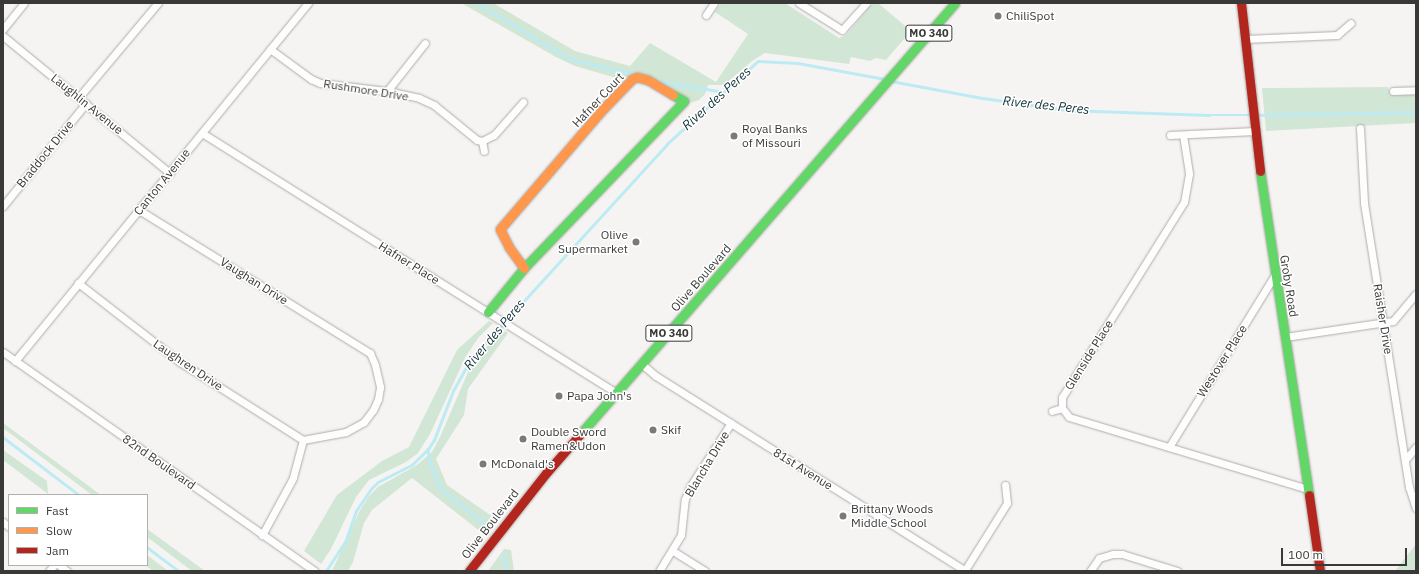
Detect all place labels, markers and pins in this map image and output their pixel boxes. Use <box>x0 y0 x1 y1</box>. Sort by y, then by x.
place label: ChiliSpot <box>1006 9 1054 23</box>
marker: ChiliSpot <box>993 11 1003 21</box>
place label: Royal Banks of Missouri <box>742 122 808 150</box>
marker: Royal Banks of Missouri <box>729 131 739 141</box>
place label: Olive Supermarket <box>558 228 628 256</box>
marker: Olive Supermarket <box>631 237 641 247</box>
place label: Papa John's <box>567 389 632 403</box>
marker: Papa John's <box>554 391 564 401</box>
place label: Skif <box>661 423 681 437</box>
place label: Double Sword Ramen&Udon <box>531 425 606 453</box>
marker: Skif <box>648 425 658 435</box>
marker: Double Sword Ramen&Udon <box>518 434 528 444</box>
place label: McDonald's <box>491 457 554 471</box>
marker: McDonald's <box>478 459 488 469</box>
place label: Brittany Woods Middle School <box>851 502 933 530</box>
marker: Brittany Woods Middle School <box>838 511 848 521</box>

